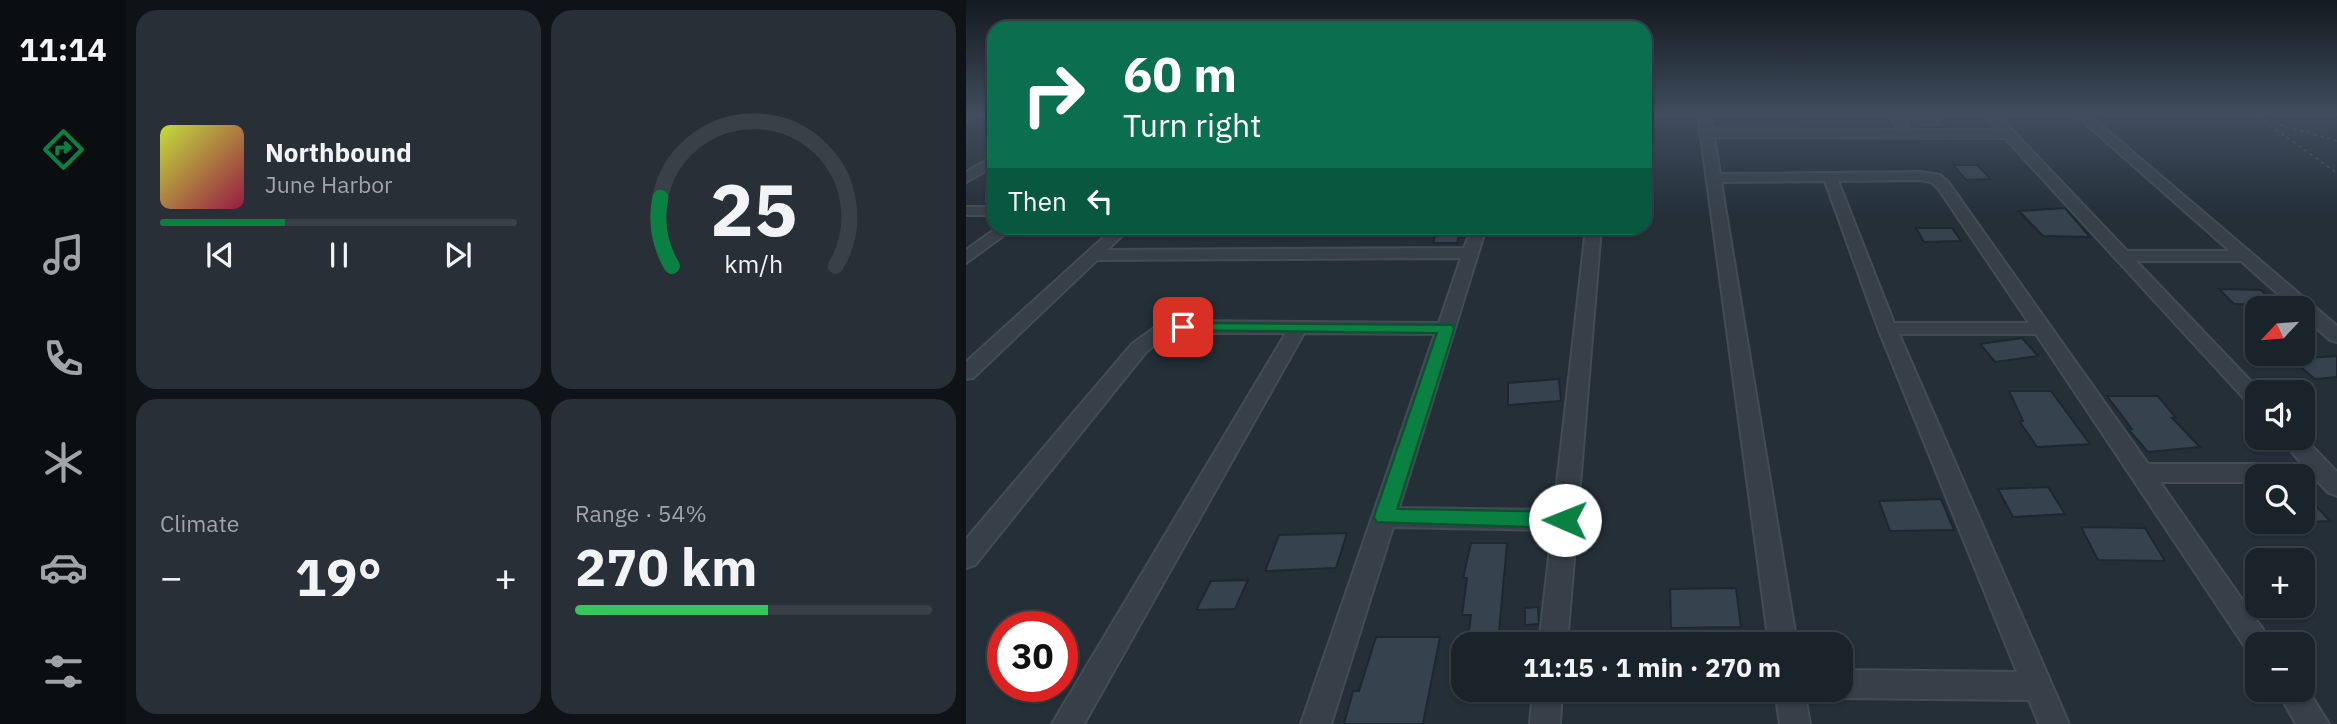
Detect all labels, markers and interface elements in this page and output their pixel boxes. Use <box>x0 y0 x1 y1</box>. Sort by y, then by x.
text: 11:14 <box>19 28 107 70</box>
text: 60 m <box>1123 42 1237 105</box>
icon: right <box>1008 49 1099 140</box>
text: Turn right <box>1123 104 1261 146</box>
icon: directions <box>39 125 88 174</box>
text: Northbound <box>265 135 412 169</box>
text: 25 <box>710 161 797 256</box>
text: June Harbor <box>265 169 393 199</box>
icon: left <box>1081 182 1119 220</box>
text: Then <box>1008 184 1067 218</box>
icon: music <box>39 230 88 279</box>
icon: previous <box>201 236 239 274</box>
icon: pause <box>320 236 358 274</box>
icon: next <box>439 236 477 274</box>
text: km/h <box>724 247 783 280</box>
north arrow <box>2245 296 2315 366</box>
map controls <box>2245 296 2315 702</box>
pin <box>1153 297 1213 357</box>
icon: arrive <box>1164 308 1202 346</box>
icon: phone <box>39 334 88 383</box>
button: sound <box>2245 380 2315 450</box>
icon: climate <box>39 438 88 487</box>
button: search <box>2245 464 2315 534</box>
position arrow <box>1528 483 1602 557</box>
text: Range · 54% <box>575 498 707 528</box>
text: Climate <box>160 508 239 538</box>
text: 270 km <box>575 533 757 600</box>
icon: car <box>39 543 88 592</box>
text: 19° <box>295 543 382 610</box>
button: + <box>2245 548 2315 618</box>
text: − <box>160 552 183 601</box>
text: + <box>494 552 517 601</box>
speed limit sign: 30 <box>987 611 1078 702</box>
button: − <box>2245 632 2315 702</box>
icon: filters <box>39 647 88 696</box>
text: 11:15 · 1 min · 270 m <box>1523 650 1781 684</box>

